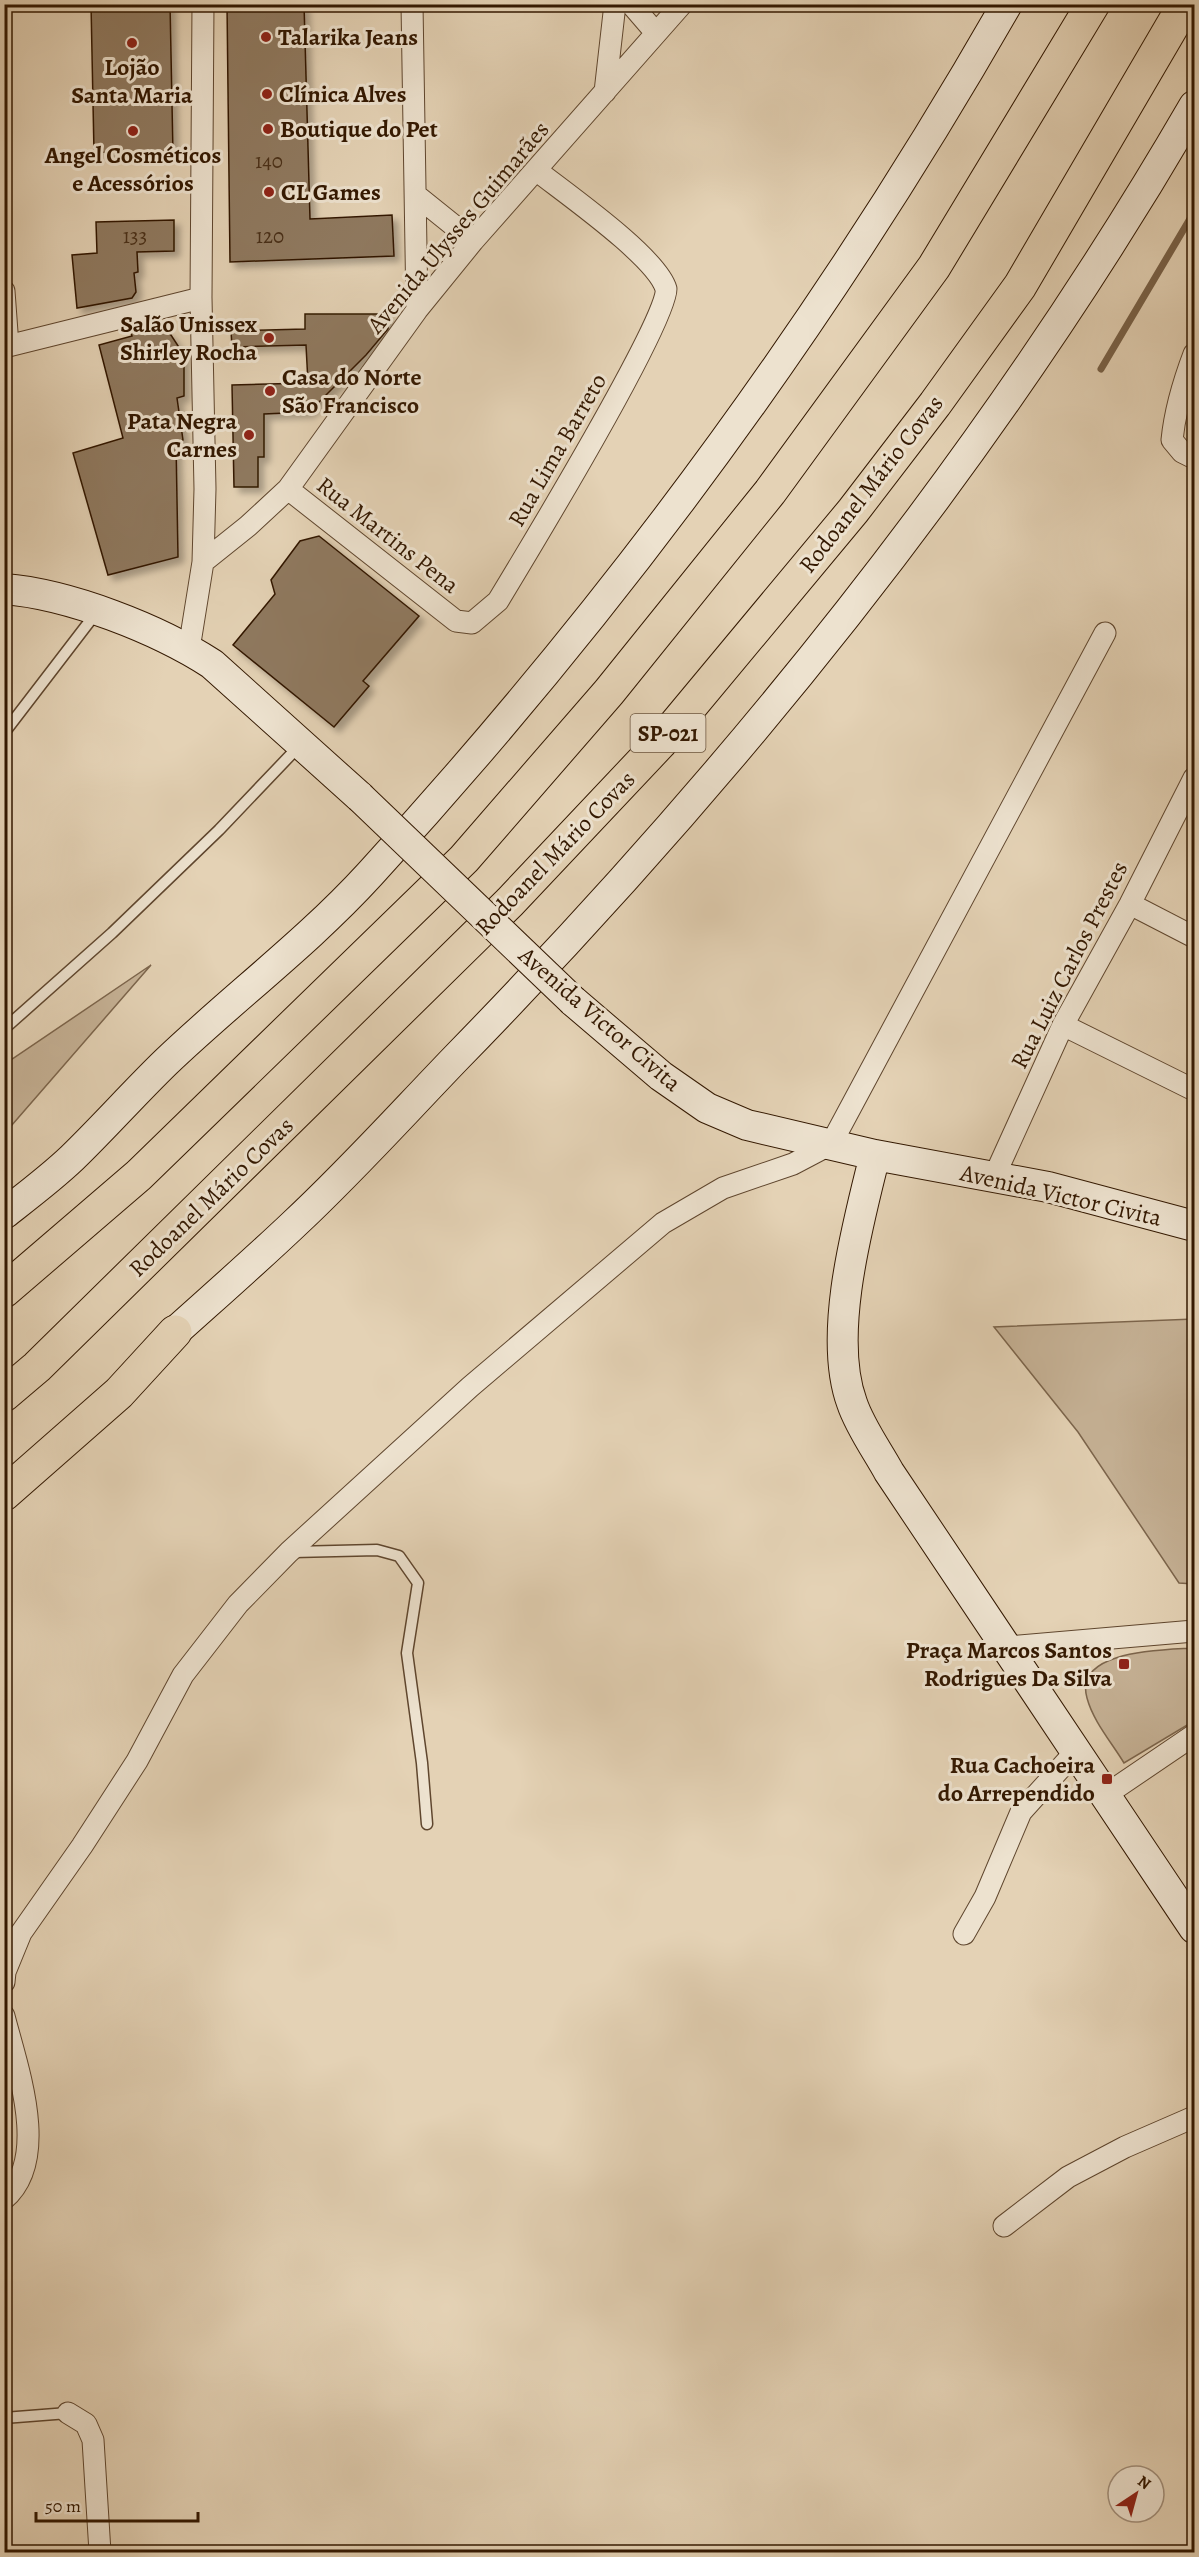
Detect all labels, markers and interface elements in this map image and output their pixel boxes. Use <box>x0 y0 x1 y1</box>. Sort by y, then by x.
place label: Talarika Jeans <box>278 21 418 53</box>
marker: Talarika Jeans <box>259 30 273 44</box>
marker: Lojão Santa Maria <box>125 36 139 50</box>
place label: Lojão Santa Maria <box>71 51 193 111</box>
place label: Clínica Alves <box>279 78 406 110</box>
marker: Clínica Alves <box>260 87 274 101</box>
place label: Boutique do Pet <box>280 113 438 145</box>
street label: Avenida Ulysses Guimarães <box>359 114 556 341</box>
marker: Boutique do Pet <box>261 122 275 136</box>
marker: Angel Cosméticos e Acessórios <box>126 124 140 138</box>
place label: Angel Cosméticos e Acessórios <box>44 139 221 199</box>
house number: 140 <box>255 147 283 175</box>
place label: CL Games <box>281 176 381 208</box>
marker: CL Games <box>262 185 276 199</box>
house number: 133 <box>123 222 147 250</box>
house number: 120 <box>256 222 284 250</box>
place label: Salão Unissex Shirley Rocha <box>120 308 257 368</box>
marker: Salão Unissex Shirley Rocha <box>262 331 276 345</box>
place label: Casa do Norte São Francisco <box>282 361 422 421</box>
street label: Rua Lima Barreto <box>500 367 614 532</box>
marker: Casa do Norte São Francisco <box>263 384 277 398</box>
street label: Rodoanel Mário Covas <box>791 388 951 580</box>
place label: Pata Negra Carnes <box>127 405 237 465</box>
marker: Pata Negra Carnes <box>242 428 256 442</box>
street label: Rua Martins Pena <box>310 469 467 601</box>
road number: SP-021 <box>630 714 706 752</box>
street label: Rodoanel Mário Covas <box>468 764 642 942</box>
street label: Rua Luiz Carlos Prestes <box>1003 856 1135 1074</box>
street label: Avenida Victor Civita <box>511 939 689 1099</box>
street label: Rodoanel Mário Covas <box>122 1110 300 1284</box>
street label: Avenida Victor Civita <box>956 1156 1166 1234</box>
place label: Praça Marcos Santos Rodrigues Da Silva <box>906 1634 1112 1694</box>
marker: Praça Marcos Santos Rodrigues Da Silva <box>1117 1657 1131 1671</box>
place label: Rua Cachoeira do Arrependido <box>938 1749 1095 1809</box>
marker: Rua Cachoeira do Arrependido <box>1100 1772 1114 1786</box>
north arrow <box>1106 2464 1166 2524</box>
text: N <box>1133 2470 1156 2495</box>
scale bar <box>36 2485 198 2523</box>
text: 50 m <box>45 2494 81 2518</box>

